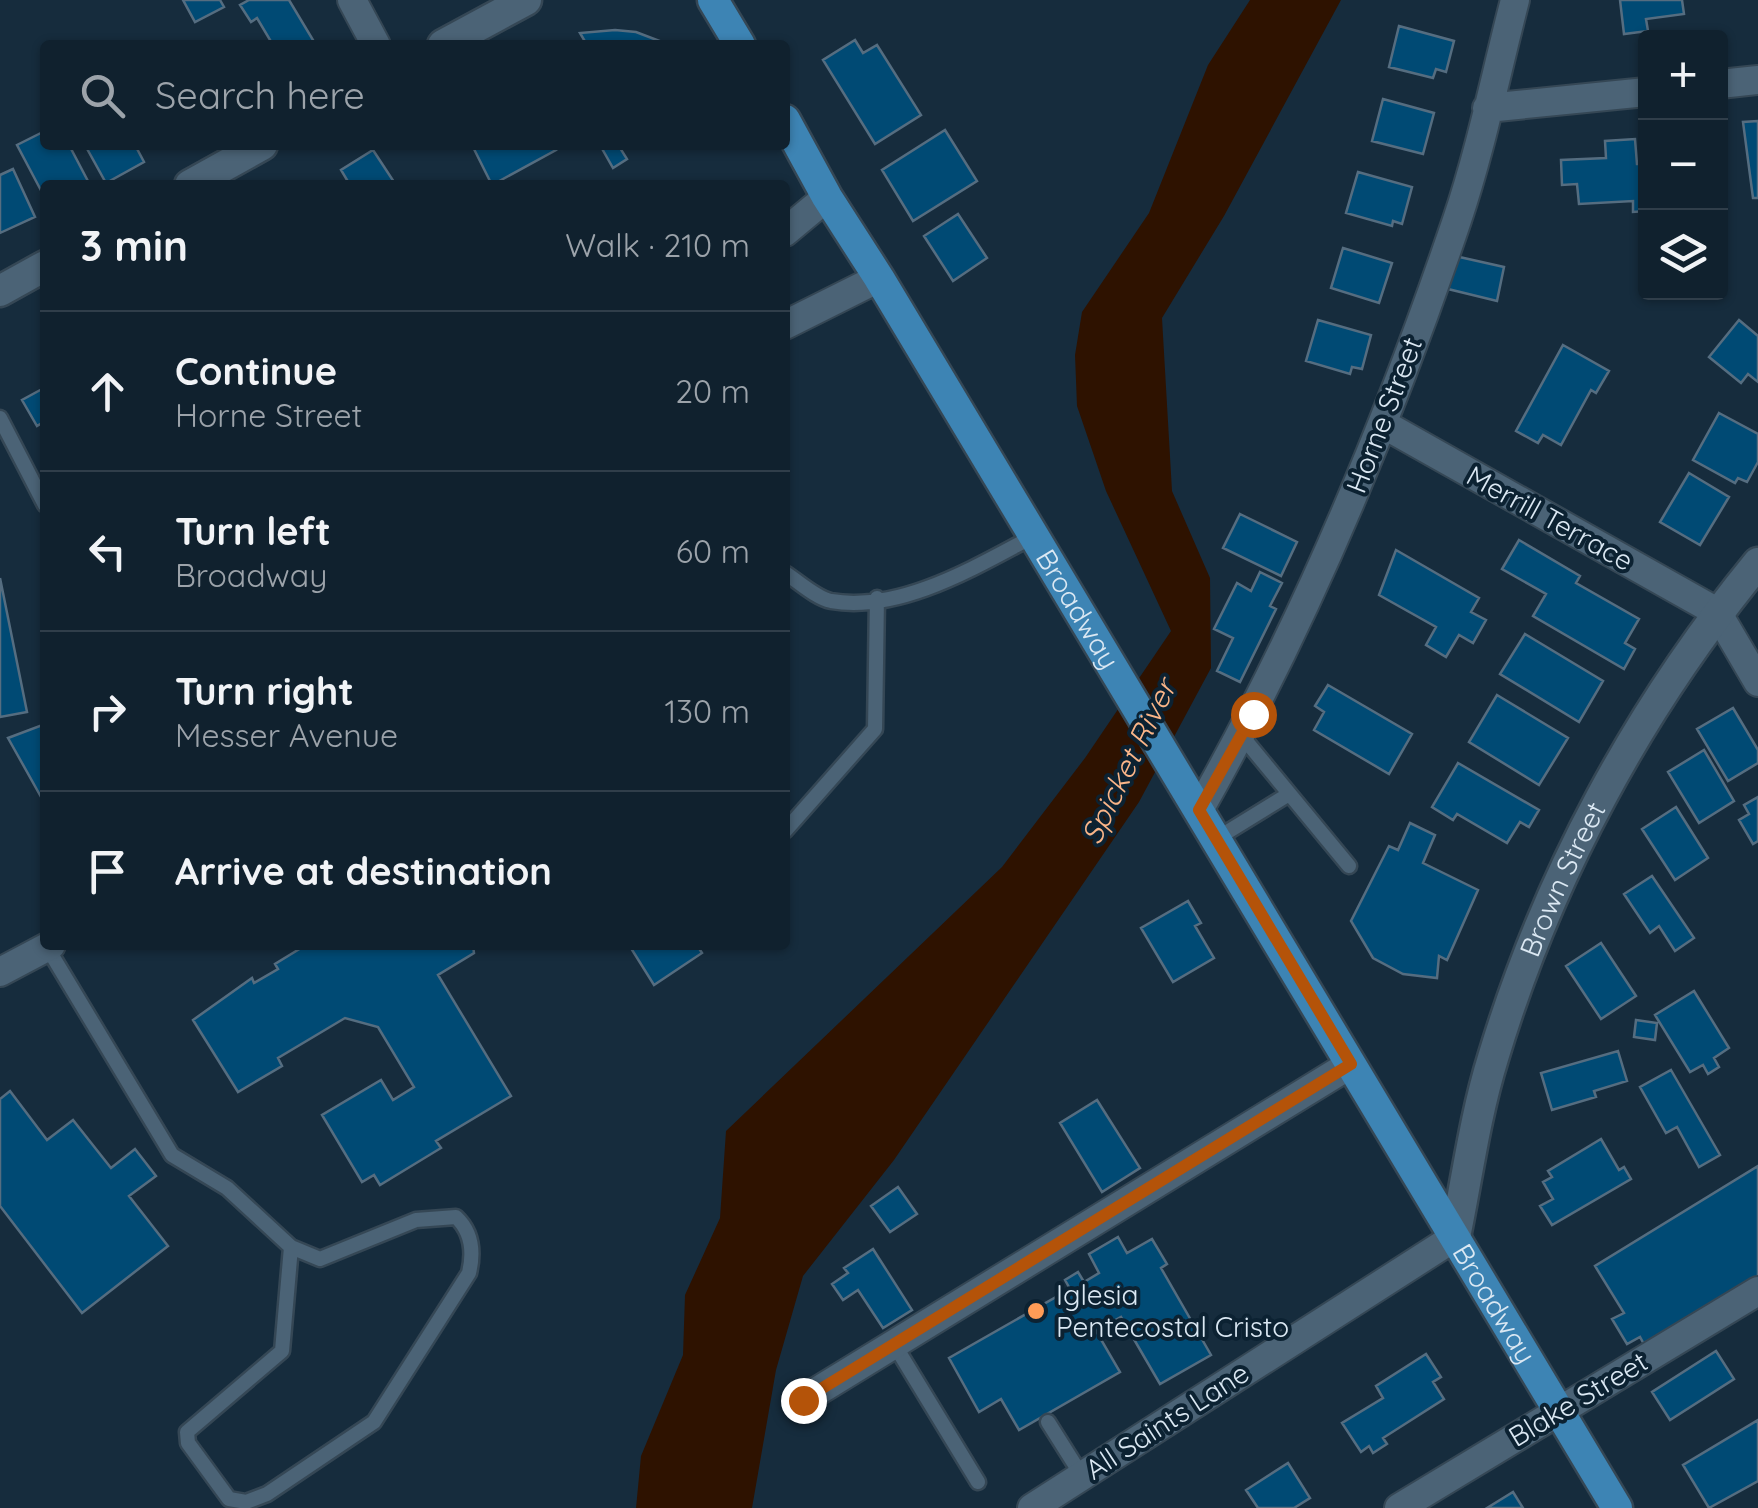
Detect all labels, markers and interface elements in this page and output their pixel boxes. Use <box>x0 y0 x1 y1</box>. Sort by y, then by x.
map controls <box>1638 30 1728 300</box>
button: + <box>1638 30 1728 120</box>
search box <box>40 40 790 150</box>
icon: search <box>75 68 130 123</box>
text: Search here <box>155 71 365 119</box>
button: − <box>1638 120 1728 210</box>
button: layers <box>1638 210 1728 300</box>
text: 3 min <box>80 219 188 272</box>
text: Walk · 210 m <box>565 225 750 265</box>
street label: Horne Street <box>1338 332 1429 498</box>
text: Continue <box>175 347 337 395</box>
icon: ahead <box>80 364 135 419</box>
text: 20 m <box>675 371 750 411</box>
text: Horne Street <box>175 395 362 435</box>
street label: Merrill Terrace <box>1461 457 1640 578</box>
text: Turn left <box>175 507 331 555</box>
icon: left <box>80 524 135 579</box>
text: 60 m <box>676 531 750 571</box>
street label: Broadway <box>1029 543 1127 675</box>
text: Broadway <box>175 555 327 595</box>
text: Turn right <box>175 667 354 715</box>
water label: Spicket River <box>1072 670 1186 850</box>
icon: right <box>80 684 135 739</box>
text: 130 m <box>664 691 750 731</box>
route start <box>1231 692 1277 738</box>
text: Messer Avenue <box>175 715 398 755</box>
street label: Brown Street <box>1512 795 1613 962</box>
icon: arrive <box>80 844 135 899</box>
text: Arrive at destination <box>175 847 552 895</box>
street label: Broadway <box>1445 1237 1544 1369</box>
place label: Iglesia Pentecostal Cristo <box>1056 1277 1289 1344</box>
marker: Iglesia Pentecostal Cristo <box>1025 1300 1047 1322</box>
street label: Blake Street <box>1502 1343 1654 1454</box>
street label: All Saints Lane <box>1078 1355 1255 1487</box>
route end <box>781 1378 827 1424</box>

